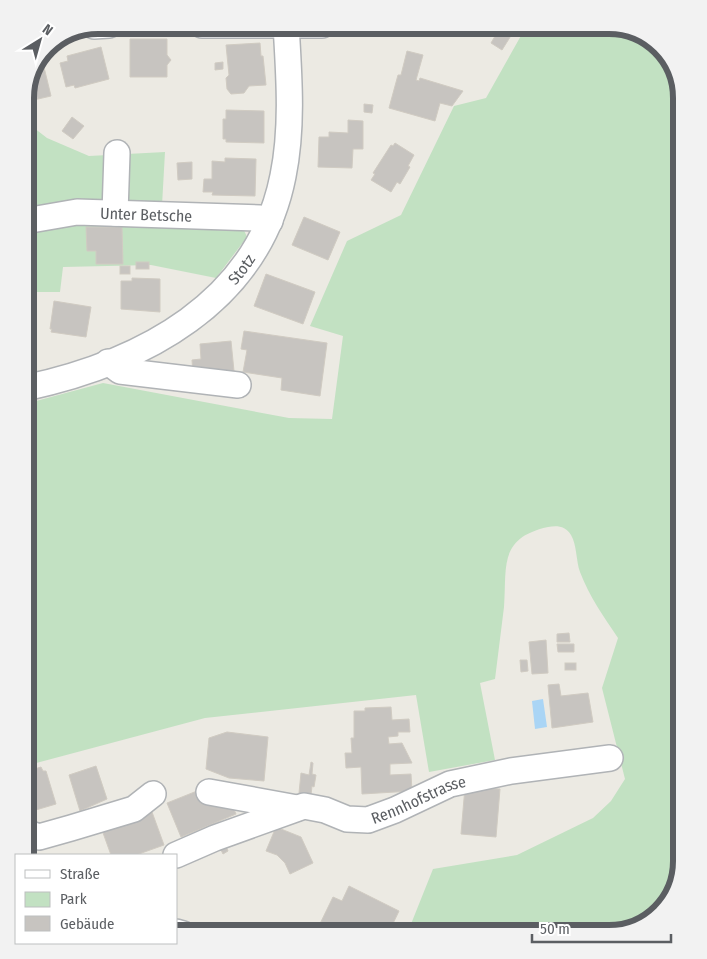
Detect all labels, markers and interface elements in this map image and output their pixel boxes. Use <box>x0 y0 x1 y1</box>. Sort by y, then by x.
north arrow <box>15 15 65 65</box>
text: N <box>39 21 56 39</box>
street label: Unter Betsche <box>100 203 193 225</box>
street label: Stotz <box>224 250 259 288</box>
street label: Rennhofstrasse <box>368 771 467 828</box>
legend <box>15 854 178 944</box>
text: Straße <box>60 865 100 883</box>
text: Park <box>60 890 87 908</box>
scale bar <box>532 912 671 944</box>
text: Gebäude <box>60 915 115 933</box>
text: 50 m <box>540 920 570 938</box>

